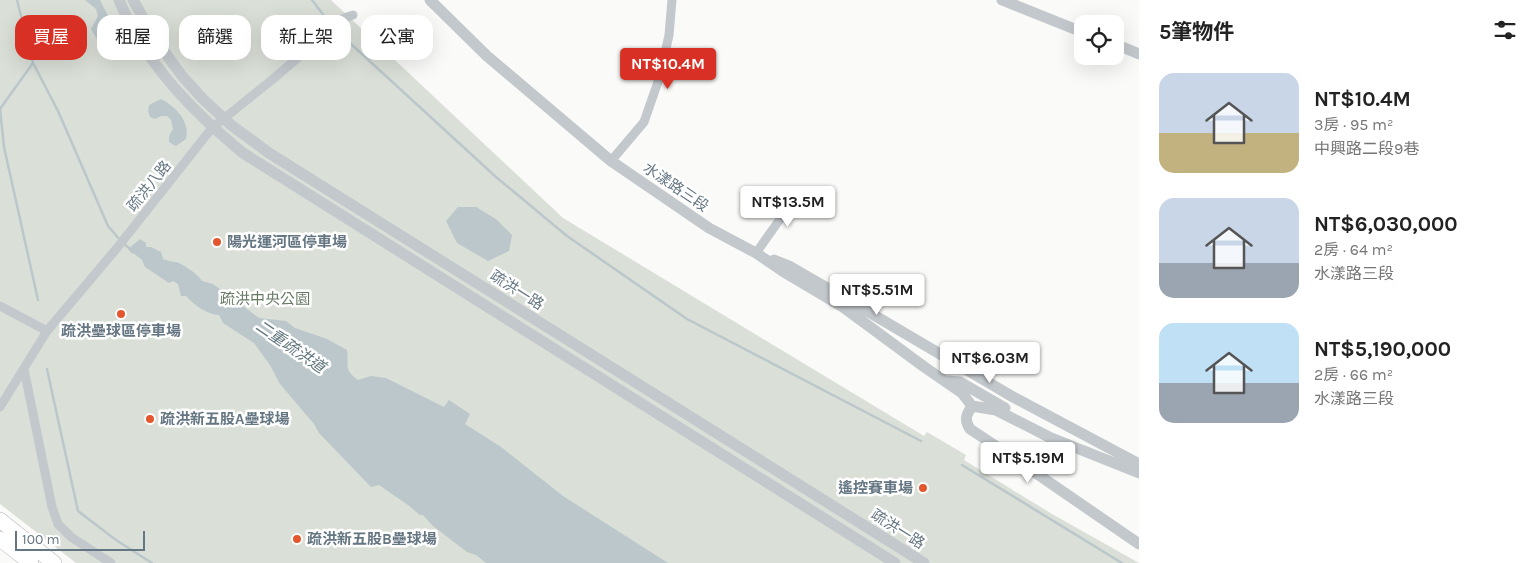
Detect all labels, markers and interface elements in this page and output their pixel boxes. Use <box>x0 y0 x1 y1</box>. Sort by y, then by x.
chip: 買屋 <box>15 15 87 60</box>
chip: 租屋 <box>97 15 169 60</box>
chip: 篩選 <box>179 15 251 60</box>
chip: 新上架 <box>261 15 351 60</box>
chip: 公寓 <box>361 15 433 60</box>
map controls <box>1074 15 1124 65</box>
button: locate <box>1074 15 1124 65</box>
icon: filters <box>1491 16 1519 44</box>
text: 5筆物件 <box>1159 20 1234 44</box>
pin: NT$10.4M <box>616 48 720 90</box>
text: NT$10.4M <box>631 54 705 73</box>
text: NT$10.4M <box>1314 87 1411 111</box>
icon: home <box>1199 93 1259 153</box>
text: 3房 · 95 m² <box>1314 115 1393 134</box>
text: 中興路二段9巷 <box>1314 139 1419 158</box>
street label: 疏洪八路 <box>123 157 175 215</box>
street label: 水漾路三段 <box>640 159 712 215</box>
pin: NT$13.5M <box>736 186 840 228</box>
text: NT$13.5M <box>751 192 825 211</box>
text: NT$6,030,000 <box>1314 212 1458 236</box>
icon: home <box>1199 218 1259 278</box>
place label: 陽光運河區停車場 <box>227 233 347 251</box>
marker: 陽光運河區停車場 <box>211 236 223 248</box>
text: 2房 · 64 m² <box>1314 240 1393 259</box>
text: 水漾路三段 <box>1314 264 1394 283</box>
street label: 疏洪一路 <box>487 266 547 314</box>
pin: NT$5.51M <box>825 274 929 316</box>
text: NT$5.51M <box>841 280 913 299</box>
park label: 疏洪中央公園 <box>220 290 310 308</box>
marker: 疏洪壘球區停車場 <box>115 308 127 320</box>
water label: 二重疏洪道 <box>252 316 331 378</box>
place label: 疏洪壘球區停車場 <box>61 322 181 340</box>
text: NT$5,190,000 <box>1314 337 1451 361</box>
pin: NT$6.03M <box>938 342 1042 384</box>
icon: home <box>1199 343 1259 403</box>
text: NT$6.03M <box>951 348 1029 367</box>
text: 2房 · 66 m² <box>1314 365 1393 384</box>
text: 水漾路三段 <box>1314 389 1394 408</box>
place label: 疏洪新五股A壘球場 <box>160 410 289 428</box>
marker: 疏洪新五股A壘球場 <box>144 413 156 425</box>
pin: NT$5.19M <box>976 442 1080 484</box>
text: NT$5.19M <box>991 448 1065 467</box>
place label: 遙控賽車場 <box>838 479 913 497</box>
marker: 遙控賽車場 <box>917 482 929 494</box>
street label: 疏洪一路 <box>868 505 928 553</box>
scale bar <box>15 528 145 551</box>
place label: 疏洪新五股B壘球場 <box>307 530 437 548</box>
text: 100 m <box>22 531 60 548</box>
marker: 疏洪新五股B壘球場 <box>291 533 303 545</box>

